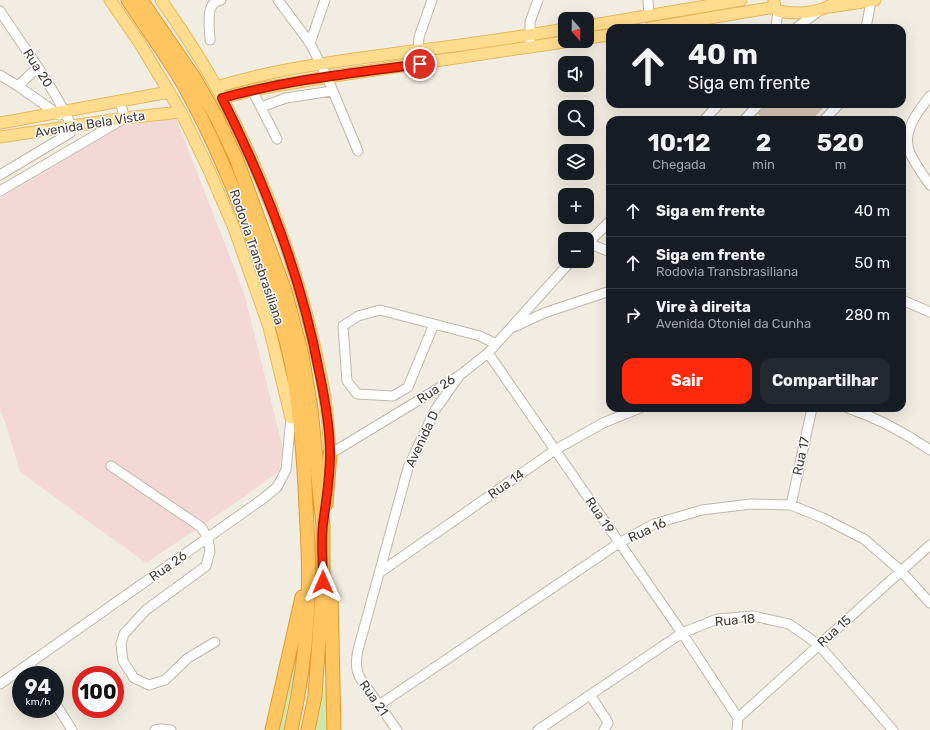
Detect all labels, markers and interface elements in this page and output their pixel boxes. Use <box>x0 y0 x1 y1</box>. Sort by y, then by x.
north arrow <box>558 12 594 48</box>
map controls <box>558 12 594 268</box>
text: 40 m <box>688 38 758 71</box>
icon: ahead <box>622 40 674 92</box>
street label: Rua 20 <box>20 46 56 90</box>
pin <box>403 47 437 81</box>
icon: arrive <box>409 53 431 75</box>
button: sound <box>558 56 594 92</box>
text: Siga em frente <box>688 72 810 94</box>
button: search <box>558 100 594 136</box>
street label: Avenida Bela Vista <box>34 108 146 140</box>
text: 10:12 <box>648 129 711 157</box>
text: 2 <box>756 129 771 157</box>
text: 520 <box>817 129 864 157</box>
button: layers <box>558 144 594 180</box>
text: Chegada <box>652 157 706 172</box>
text: min <box>752 157 775 172</box>
text: m <box>835 157 846 172</box>
street label: Rodovia Transbrasiliana <box>227 187 287 327</box>
button: + <box>558 188 594 224</box>
icon: ahead <box>622 200 644 222</box>
text: Siga em frente <box>656 202 765 220</box>
text: 40 m <box>854 202 890 220</box>
button: − <box>558 232 594 268</box>
text: Siga em frente <box>656 246 765 264</box>
icon: ahead <box>622 252 644 274</box>
text: 50 m <box>855 254 890 272</box>
text: Rodovia Transbrasiliana <box>656 264 798 279</box>
text: Vire à direita <box>656 298 751 316</box>
icon: right <box>622 304 644 326</box>
text: 280 m <box>845 306 890 324</box>
text: Avenida Otoniel da Cunha <box>656 316 811 331</box>
button: Sair <box>622 358 752 404</box>
button: Compartilhar <box>760 358 890 404</box>
street label: Rua 26 <box>414 371 458 407</box>
street label: Avenida D <box>402 408 442 470</box>
street label: Rua 17 <box>790 435 812 477</box>
street label: Rua 14 <box>485 466 527 502</box>
street label: Rua 19 <box>583 494 618 536</box>
street label: Rua 16 <box>626 515 668 545</box>
street label: Rua 26 <box>146 548 190 584</box>
position arrow <box>302 561 344 603</box>
street label: Rua 18 <box>714 611 756 629</box>
street label: Rua 15 <box>814 612 854 650</box>
speed limit sign: 100 <box>72 666 124 718</box>
text: 94 <box>25 675 51 699</box>
street label: Rua 21 <box>356 677 392 719</box>
text: km/h <box>26 696 50 708</box>

